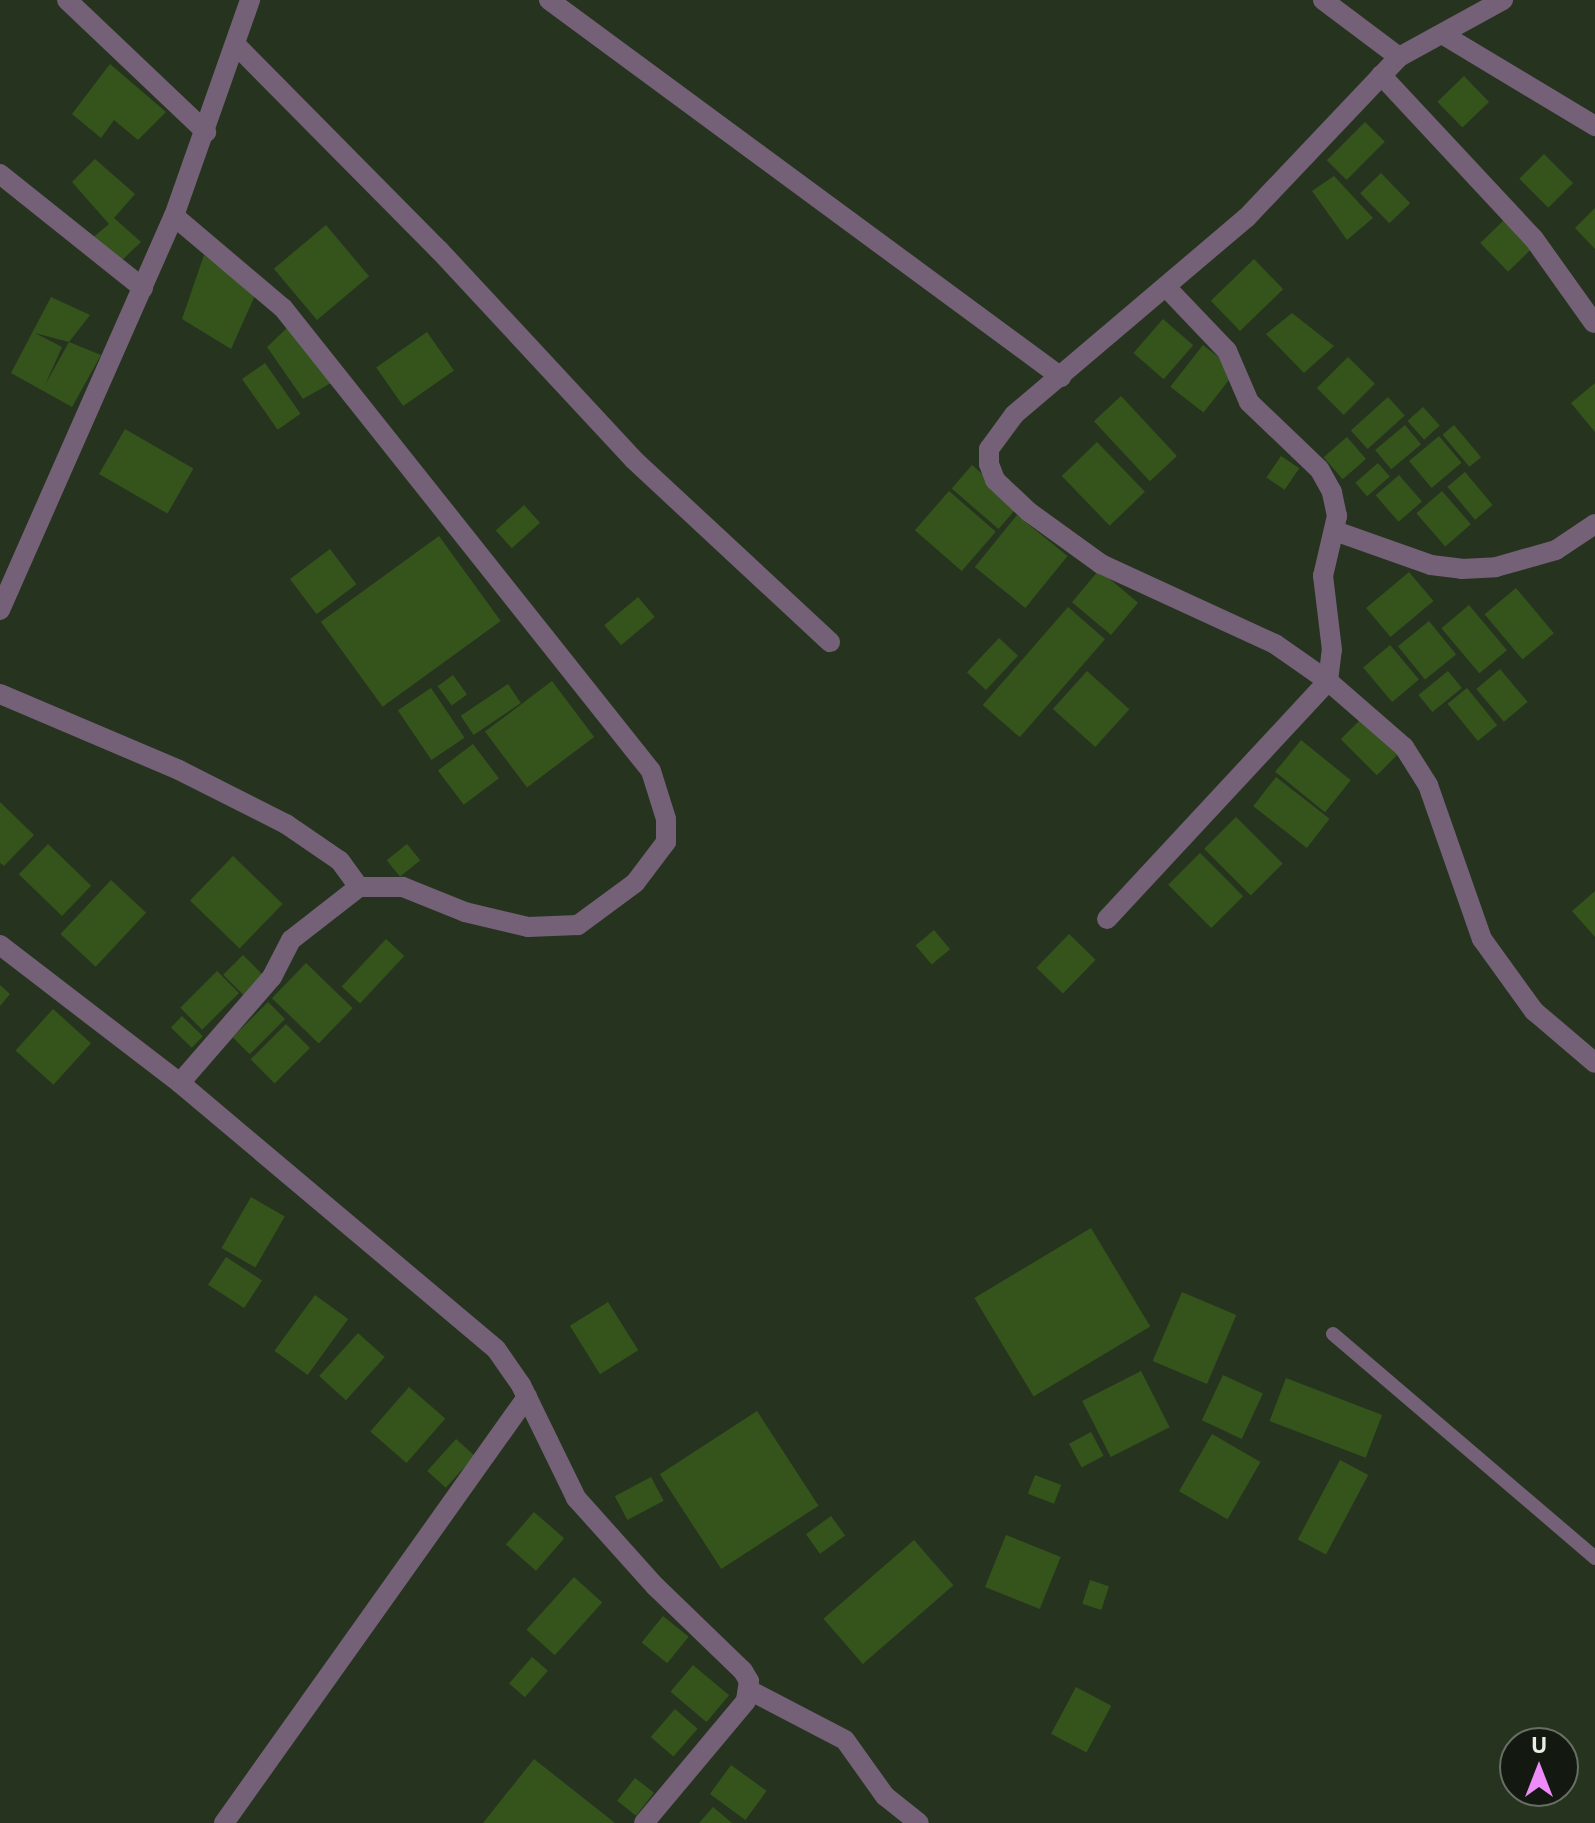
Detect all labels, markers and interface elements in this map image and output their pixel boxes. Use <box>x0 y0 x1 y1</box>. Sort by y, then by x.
north arrow <box>1499 1727 1579 1807</box>
text: U <box>1531 1732 1547 1758</box>

